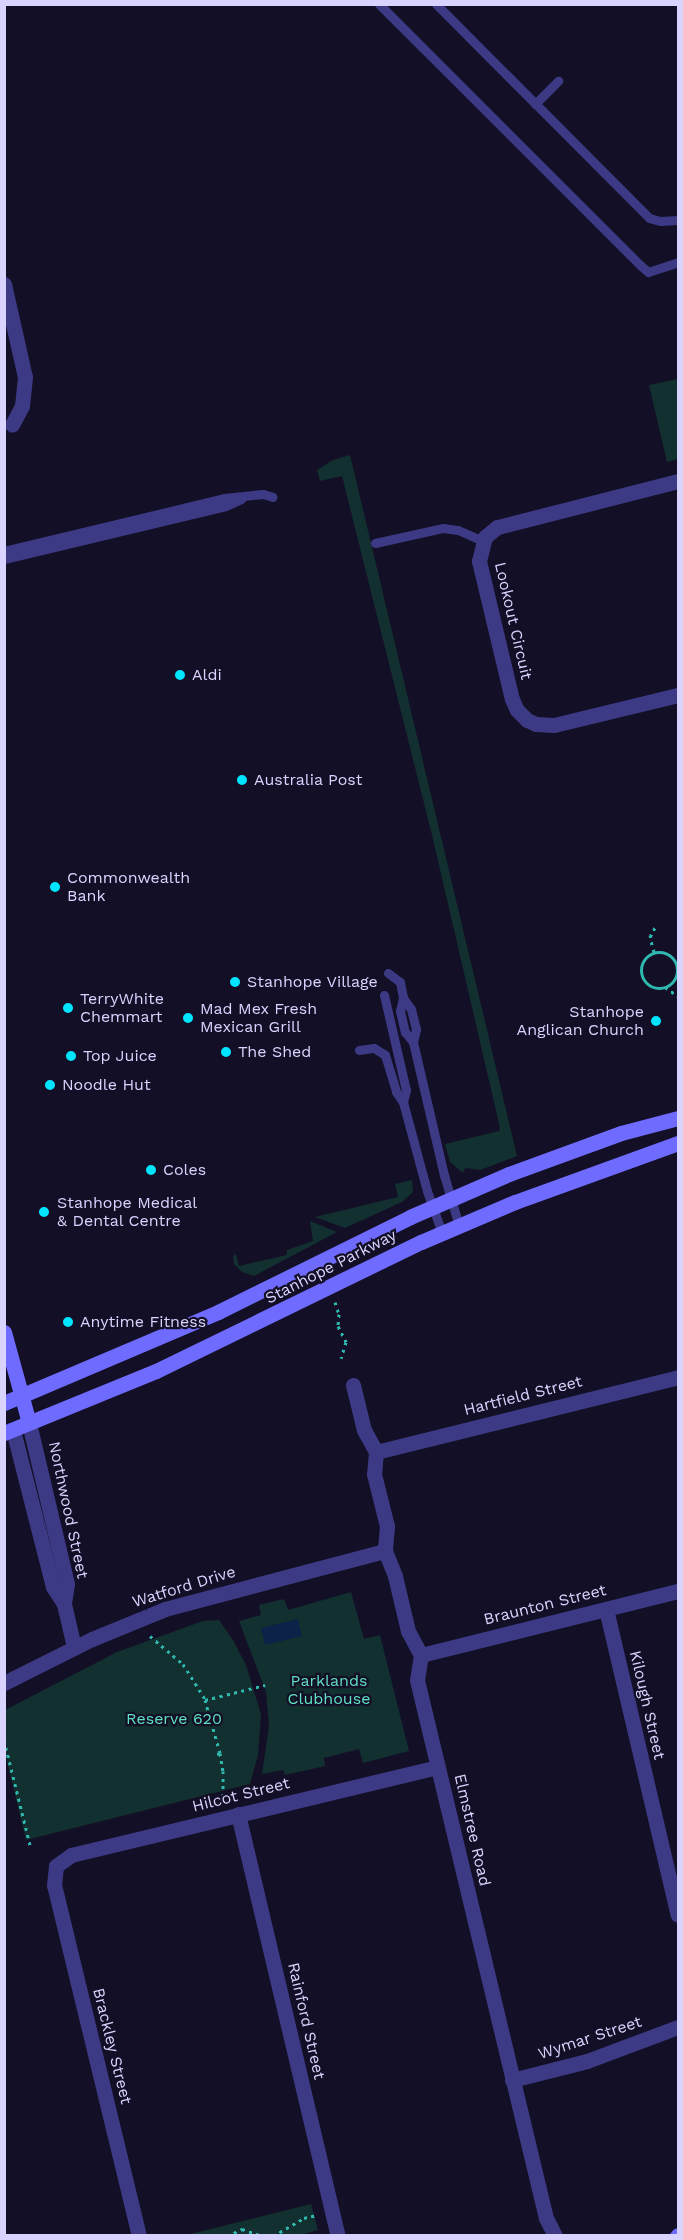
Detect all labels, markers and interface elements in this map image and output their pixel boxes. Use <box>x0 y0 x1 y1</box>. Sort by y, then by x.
street label: Lookout Circuit <box>490 560 536 682</box>
place label: Aldi <box>192 665 222 685</box>
marker: Aldi <box>173 668 187 682</box>
place label: Australia Post <box>254 770 363 790</box>
marker: Australia Post <box>235 773 249 787</box>
place label: Commonwealth Bank <box>67 868 190 906</box>
marker: Commonwealth Bank <box>48 880 62 894</box>
place label: Stanhope Village <box>247 972 378 992</box>
marker: Stanhope Village <box>228 975 242 989</box>
place label: TerryWhite Chemmart <box>80 989 164 1027</box>
place label: Mad Mex Fresh Mexican Grill <box>200 999 318 1037</box>
marker: TerryWhite Chemmart <box>61 1001 75 1015</box>
place label: Stanhope Anglican Church <box>517 1002 644 1040</box>
marker: Mad Mex Fresh Mexican Grill <box>181 1011 195 1025</box>
marker: Stanhope Anglican Church <box>649 1014 663 1028</box>
place label: The Shed <box>238 1042 311 1062</box>
marker: The Shed <box>219 1045 233 1059</box>
place label: Top Juice <box>83 1046 157 1066</box>
marker: Top Juice <box>64 1049 78 1063</box>
place label: Noodle Hut <box>62 1075 151 1095</box>
marker: Noodle Hut <box>43 1078 57 1092</box>
place label: Coles <box>163 1160 206 1180</box>
marker: Coles <box>144 1163 158 1177</box>
place label: Stanhope Medical & Dental Centre <box>57 1193 197 1231</box>
marker: Stanhope Medical & Dental Centre <box>35 1203 53 1221</box>
street label: Stanhope Parkway <box>262 1226 400 1308</box>
place label: Anytime Fitness <box>80 1312 206 1332</box>
marker: Anytime Fitness <box>61 1315 75 1329</box>
street label: Hartfield Street <box>462 1372 584 1420</box>
street label: Northwood Street <box>44 1440 92 1580</box>
street label: Watford Drive <box>130 1562 238 1612</box>
street label: Braunton Street <box>482 1581 608 1629</box>
street label: Kilough Street <box>625 1649 669 1761</box>
park label: Parklands Clubhouse <box>288 1671 370 1709</box>
park label: Reserve 620 <box>126 1709 222 1729</box>
street label: Elmstree Road <box>450 1772 494 1888</box>
street label: Hilcot Street <box>190 1774 292 1816</box>
street label: Rainford Street <box>283 1961 329 2081</box>
street label: Brackley Street <box>88 1986 136 2106</box>
street label: Wymar Street <box>536 2012 644 2064</box>

